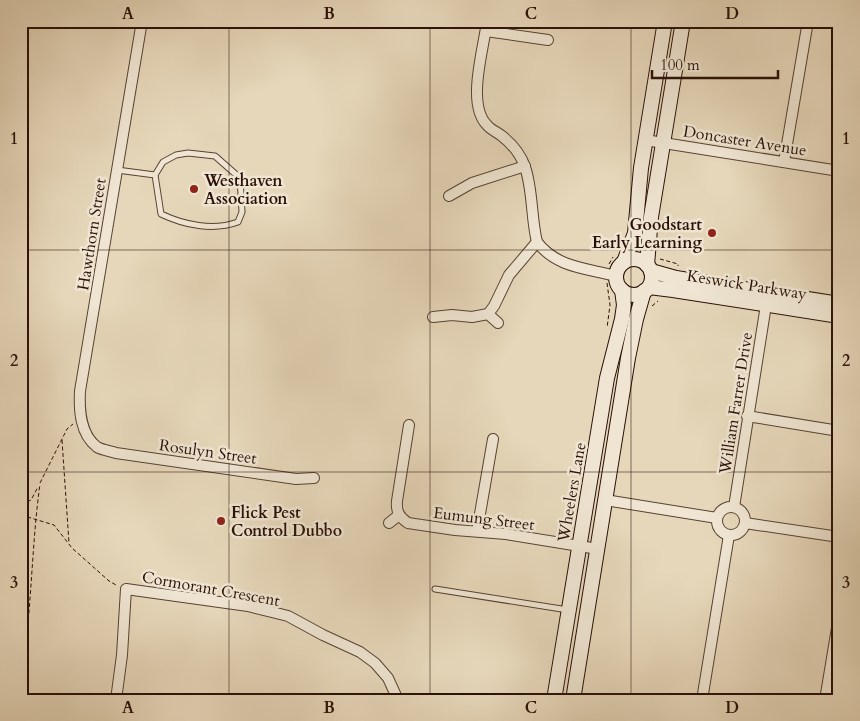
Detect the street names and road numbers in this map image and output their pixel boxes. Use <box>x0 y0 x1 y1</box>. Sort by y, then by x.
street label: Doncaster Avenue <box>682 120 808 162</box>
street label: Hawthorn Street <box>72 176 112 292</box>
street label: Keswick Parkway <box>685 265 809 305</box>
street label: William Farrer Drive <box>714 331 758 477</box>
street label: Rosulyn Street <box>158 434 258 470</box>
street label: Wheelers Lane <box>552 441 592 545</box>
street label: Eumung Street <box>432 502 536 536</box>
street label: Cormorant Crescent <box>140 566 281 612</box>

